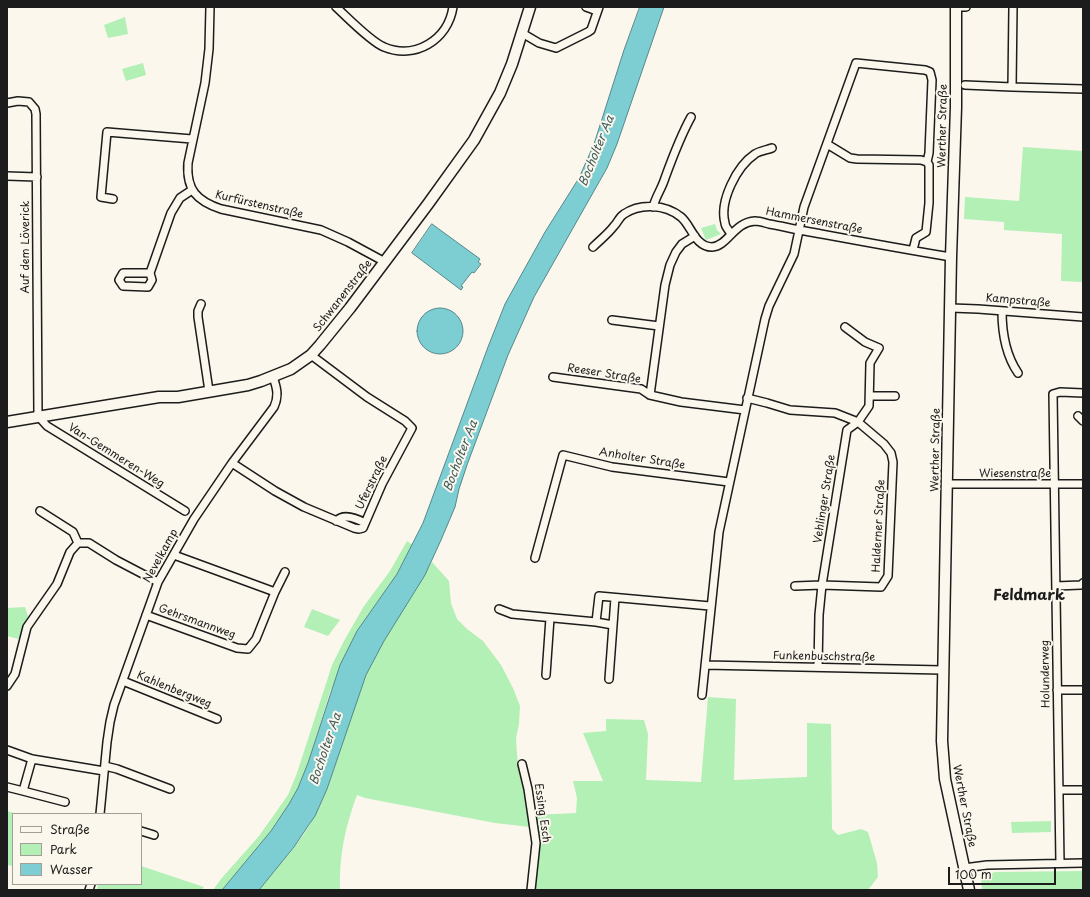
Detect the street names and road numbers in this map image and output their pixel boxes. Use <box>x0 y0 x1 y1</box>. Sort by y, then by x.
street label: Werther Straße <box>936 84 950 168</box>
street label: Kurfürstenstraße <box>214 188 304 222</box>
street label: Auf dem Löverick <box>19 200 33 294</box>
street label: Hammersenstraße <box>764 205 864 237</box>
street label: Schwanenstraße <box>311 257 375 335</box>
street label: Kampstraße <box>985 292 1051 310</box>
street label: Reeser Straße <box>566 362 642 386</box>
street label: Werther Straße <box>929 408 943 492</box>
street label: Van-Gemmeren-Weg <box>65 421 167 491</box>
street label: Anholter Straße <box>598 446 686 472</box>
street label: Uferstraße <box>353 454 391 512</box>
street label: Vehlinger Straße <box>811 454 839 544</box>
street label: Wiesenstraße <box>979 467 1051 481</box>
street label: Halderner Straße <box>870 479 888 573</box>
street label: Nevelkamp <box>141 527 181 585</box>
street label: Gehrsmannweg <box>157 602 237 642</box>
street label: Holunderweg <box>1039 640 1053 708</box>
street label: Funkenbuschstraße <box>773 650 875 664</box>
street label: Kahlenbergweg <box>135 669 213 711</box>
street label: Werther Straße <box>950 764 978 848</box>
street label: Essing Esch <box>531 782 553 844</box>

